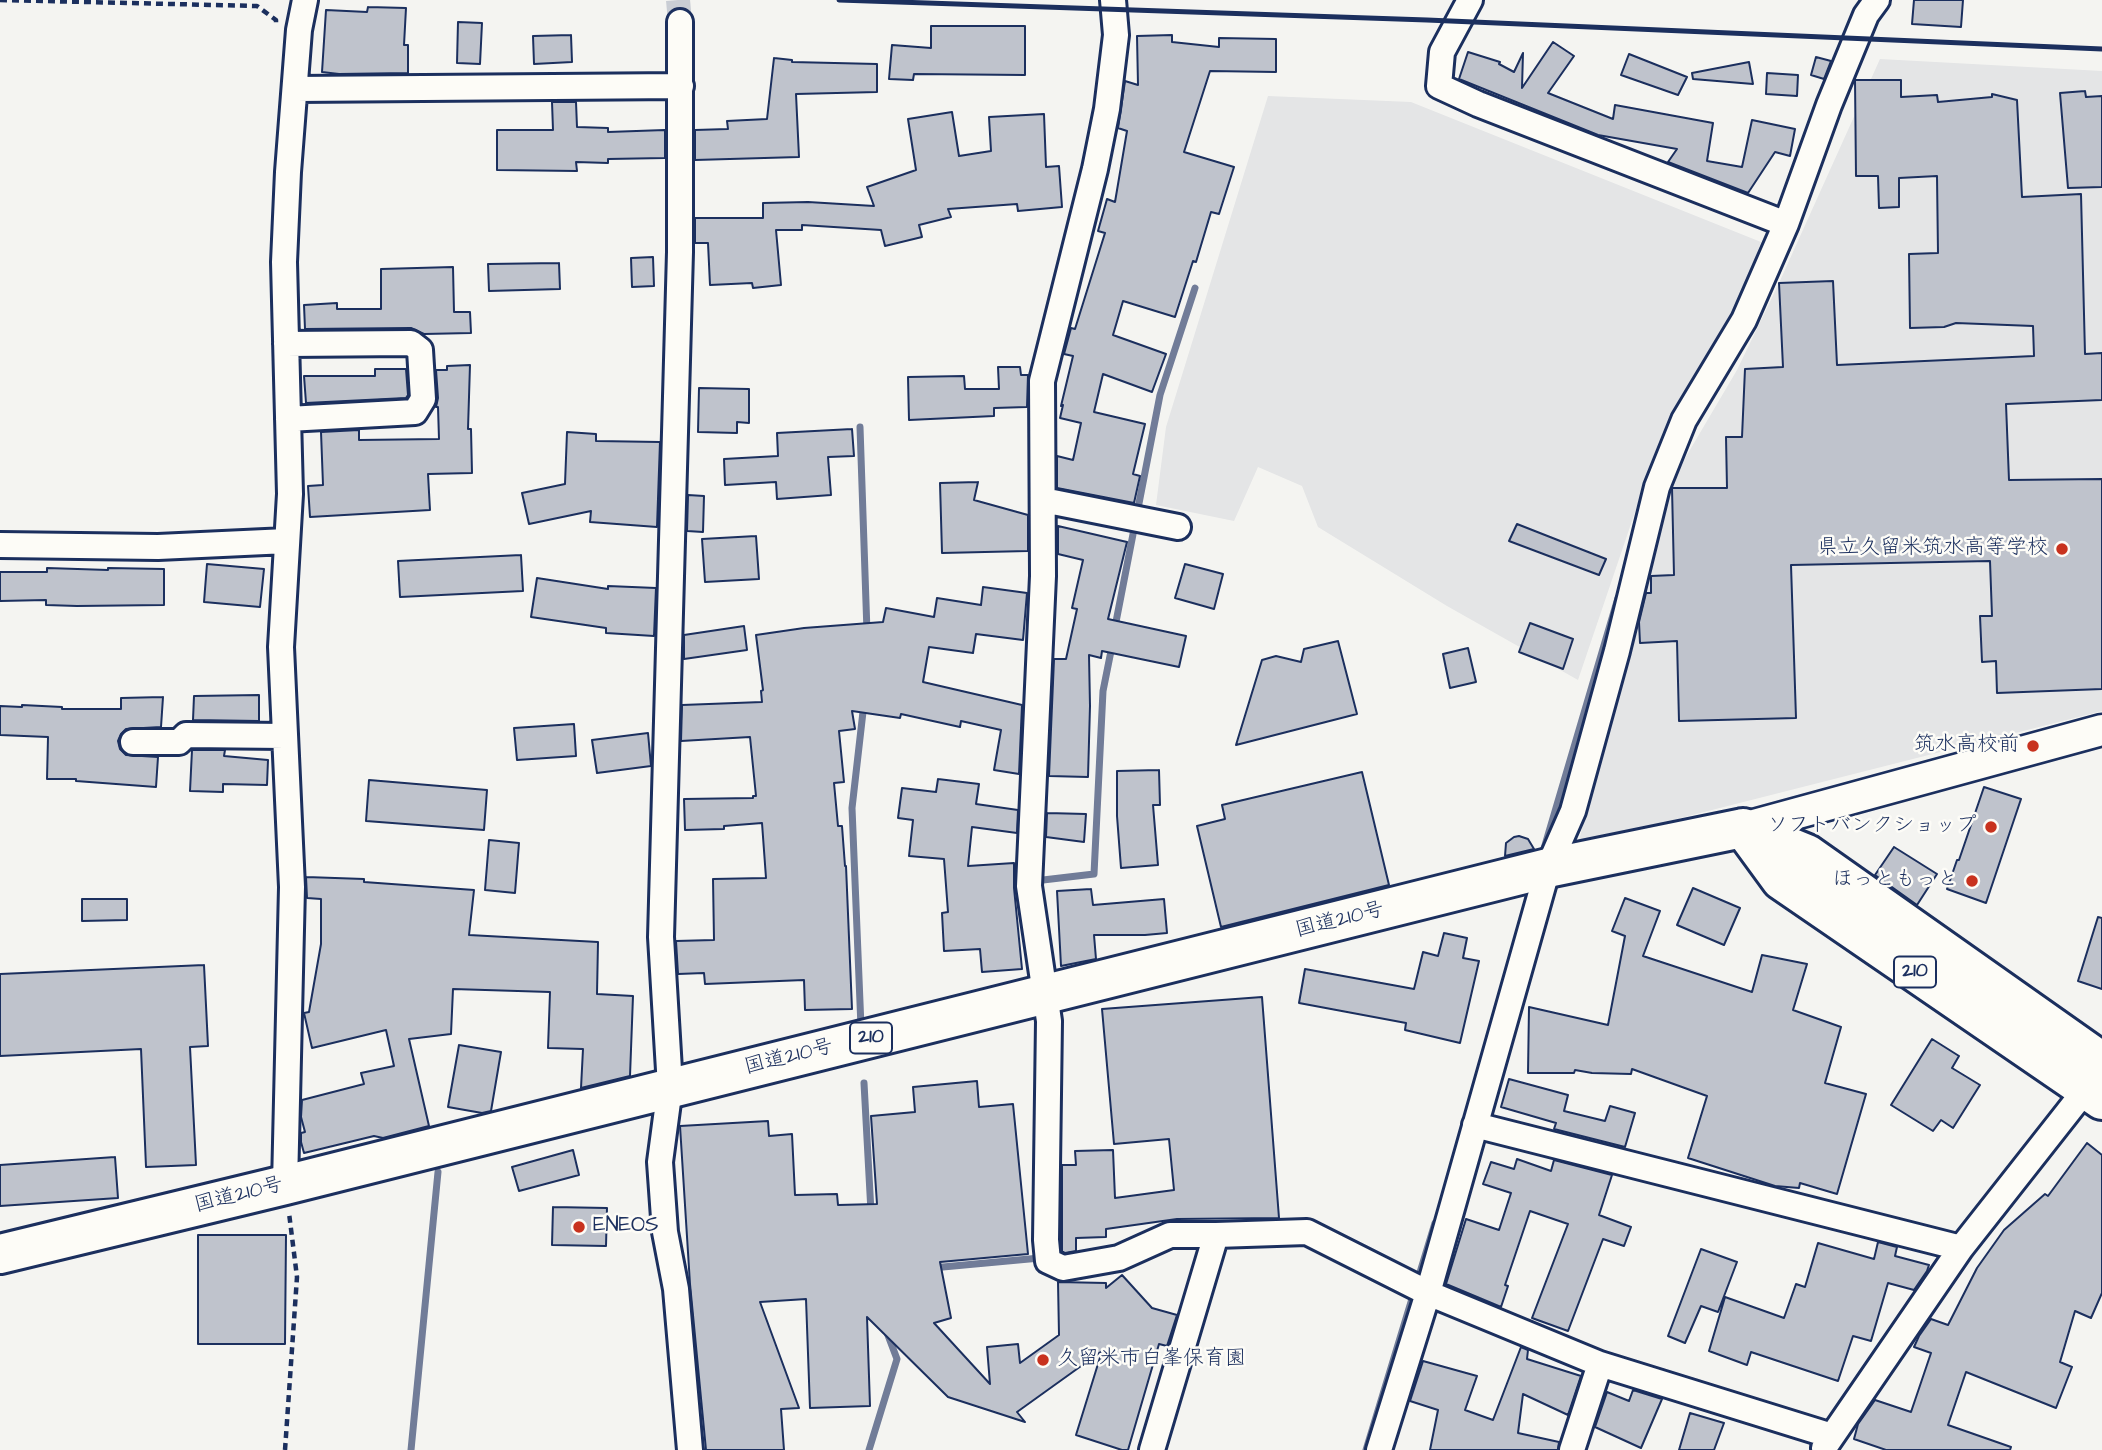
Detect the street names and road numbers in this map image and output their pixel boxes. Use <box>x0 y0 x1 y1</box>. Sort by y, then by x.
street label: 国道210号 <box>1293 898 1387 944</box>
road number: 210 <box>1894 956 1936 988</box>
road number: 210 <box>850 1022 892 1054</box>
street label: 国道210号 <box>742 1035 836 1081</box>
street label: 国道210号 <box>192 1173 286 1219</box>

